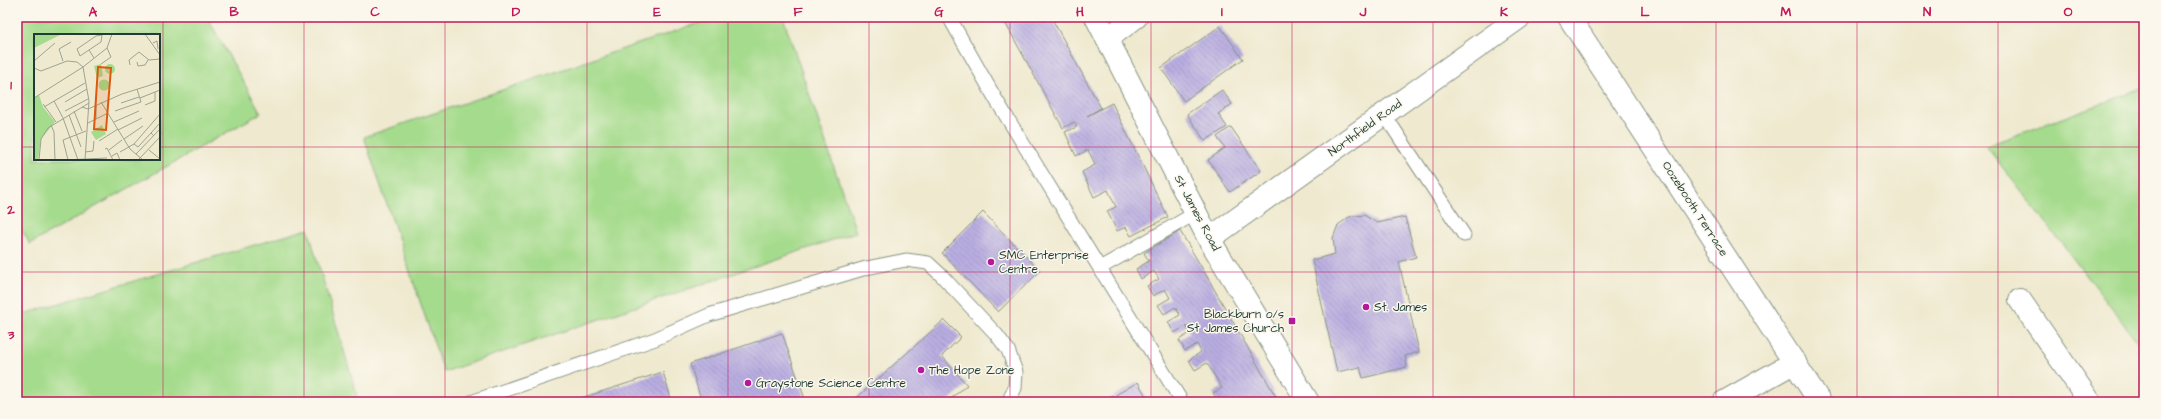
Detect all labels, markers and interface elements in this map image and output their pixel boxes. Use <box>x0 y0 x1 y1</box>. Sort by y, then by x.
text: A <box>89 3 98 21</box>
text: B <box>229 3 239 21</box>
text: C <box>370 3 380 21</box>
text: D <box>512 3 521 21</box>
text: E <box>653 3 661 21</box>
text: F <box>793 3 803 21</box>
text: G <box>934 3 944 21</box>
text: H <box>1076 3 1084 21</box>
text: I <box>1221 3 1223 21</box>
text: J <box>1359 3 1367 21</box>
text: K <box>1500 3 1508 21</box>
text: L <box>1640 3 1650 21</box>
text: M <box>1781 3 1792 21</box>
text: N <box>1923 3 1931 21</box>
text: O <box>2064 3 2073 21</box>
inset map <box>34 34 160 160</box>
text: 1 <box>10 76 12 94</box>
street label: Northfield Road <box>1325 95 1405 161</box>
street label: Oozebooth Terrace <box>1658 158 1732 260</box>
street label: St James Road <box>1170 172 1224 254</box>
text: 2 <box>6 201 15 219</box>
place label: SMC Enterprise Centre <box>999 247 1089 278</box>
marker: SMC Enterprise Centre <box>986 257 996 267</box>
place label: St. James <box>1374 299 1427 316</box>
marker: St. James <box>1361 302 1371 312</box>
place label: Blackburn o/s St James Church <box>1187 306 1284 337</box>
marker: Blackburn o/s St James Church <box>1287 316 1297 326</box>
text: 3 <box>7 326 15 344</box>
place label: The Hope Zone <box>929 362 1015 379</box>
marker: The Hope Zone <box>916 365 926 375</box>
place label: Graystone Science Centre <box>756 375 907 393</box>
marker: Graystone Science Centre <box>743 378 753 388</box>

